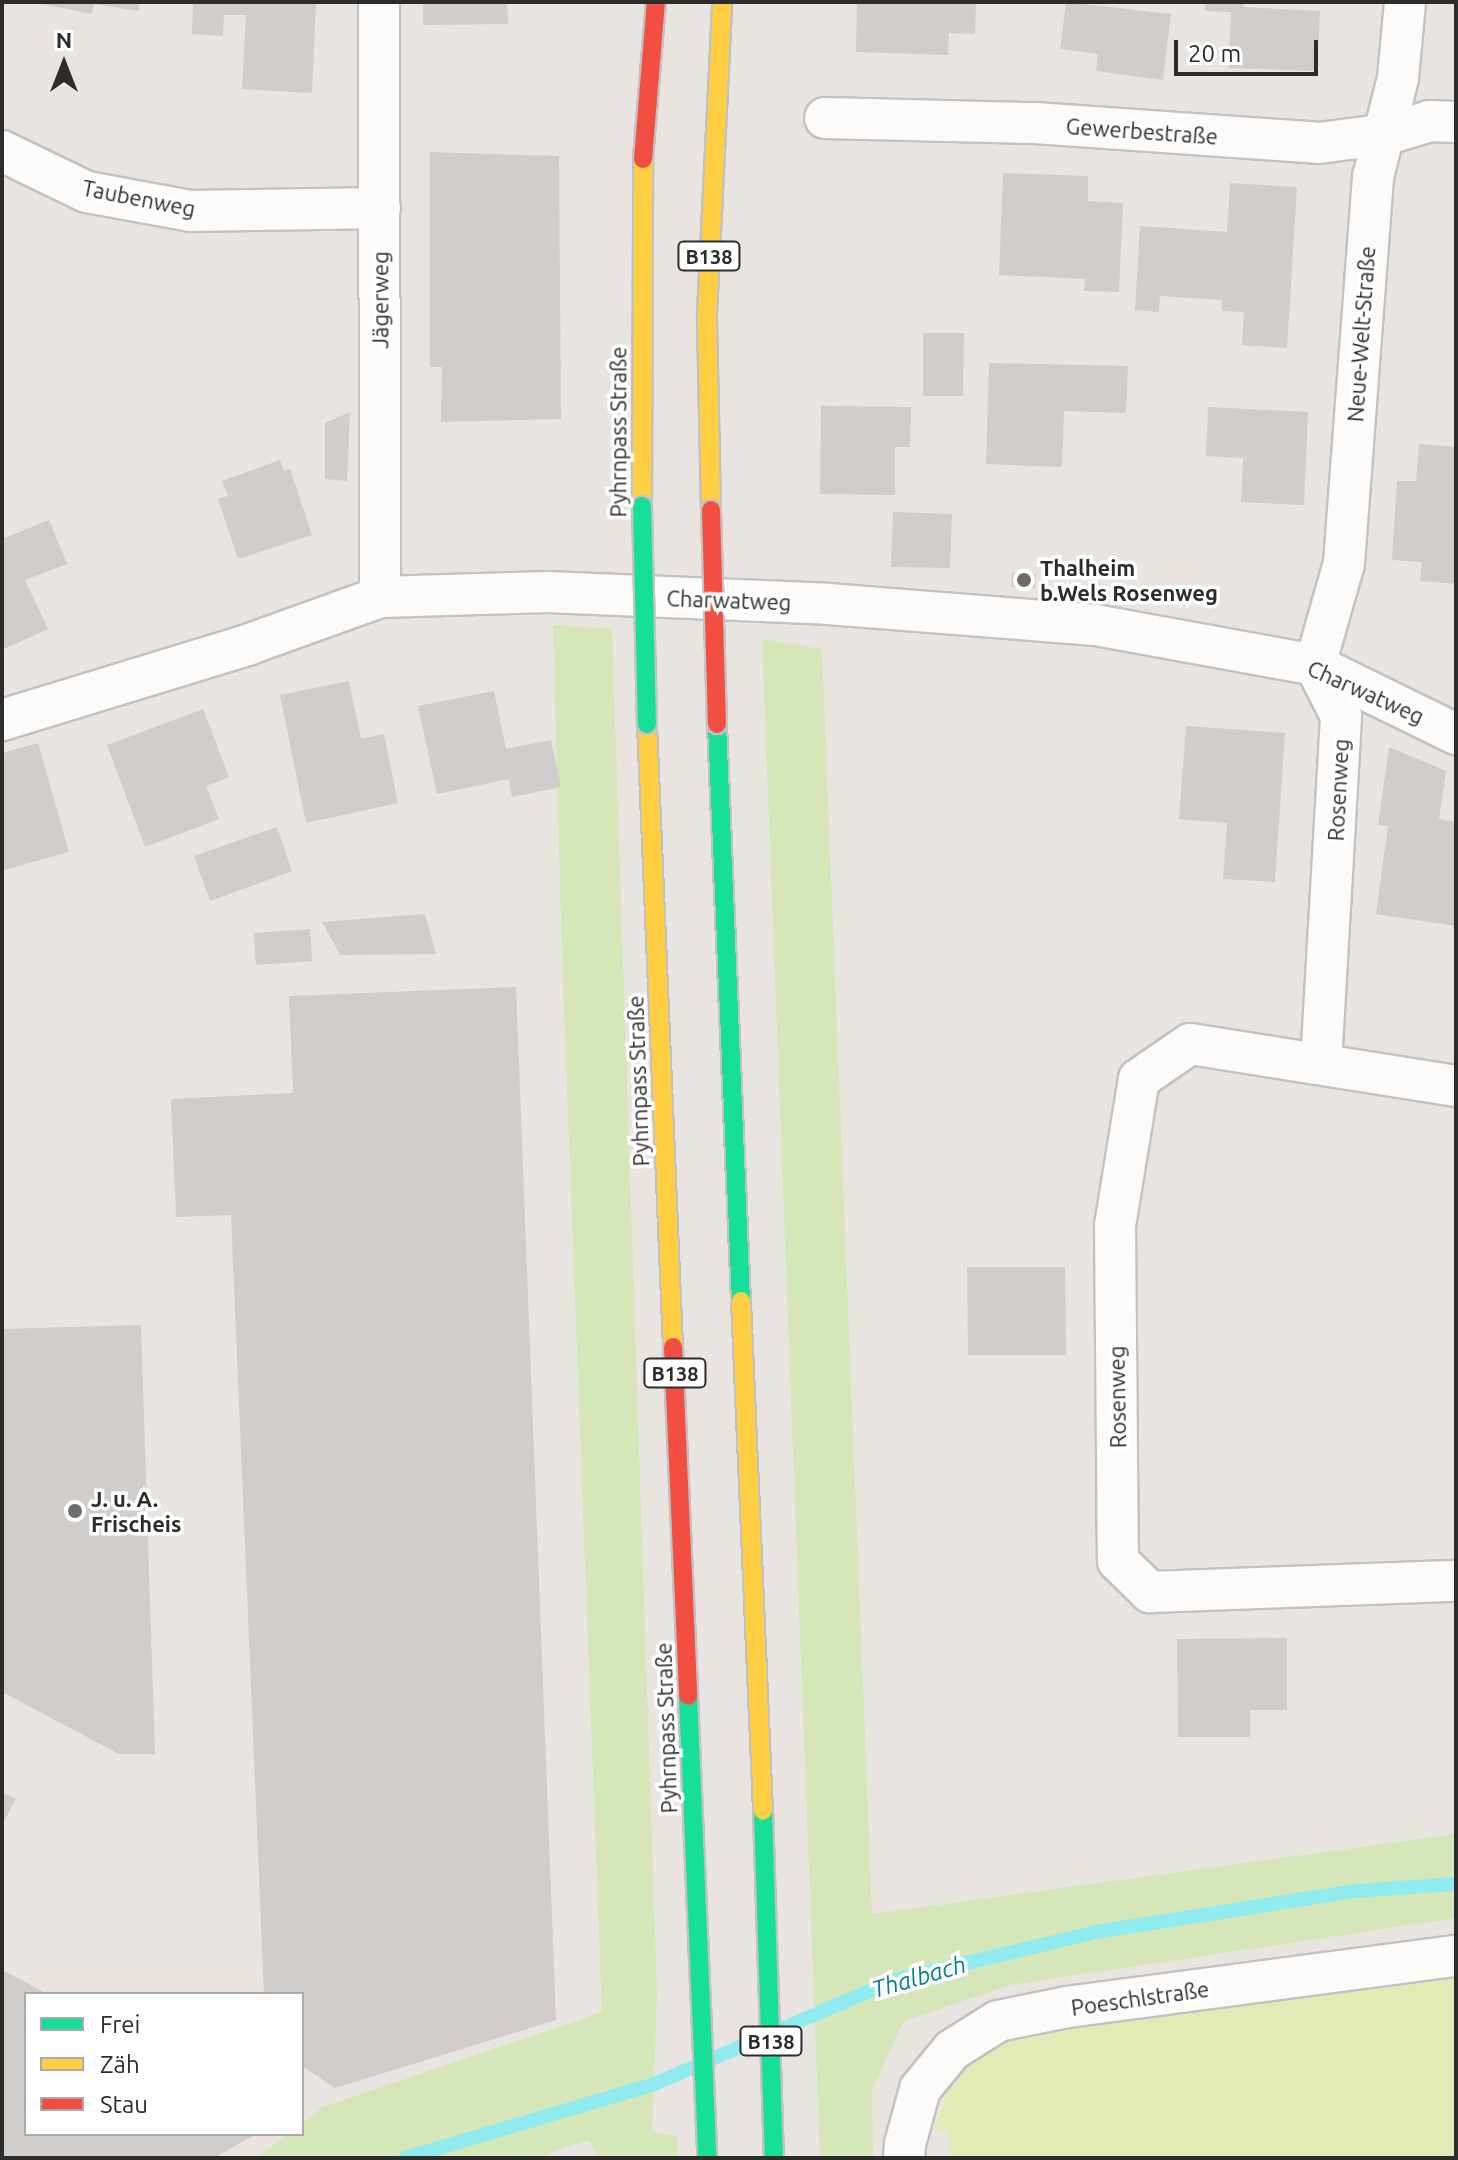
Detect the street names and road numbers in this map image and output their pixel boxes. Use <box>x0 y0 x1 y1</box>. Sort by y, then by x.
street label: Gewerbestraße <box>1065 113 1219 149</box>
street label: Taubenweg <box>80 174 198 222</box>
road number: B138 <box>677 240 741 272</box>
street label: Neue-Welt-Straße <box>1342 245 1380 423</box>
street label: Jägerweg <box>367 251 393 349</box>
street label: Pyhrnpass Straße <box>605 347 631 517</box>
street label: Charwatweg <box>666 585 792 615</box>
street label: Charwatweg <box>1304 655 1428 729</box>
street label: Rosenweg <box>1322 738 1354 842</box>
street label: Pyhrnpass Straße <box>622 995 654 1167</box>
street label: Rosenweg <box>1103 1345 1131 1449</box>
road number: B138 <box>643 1357 707 1389</box>
street label: Pyhrnpass Straße <box>650 1642 682 1814</box>
street label: Poeschlstraße <box>1069 1975 1211 2021</box>
road number: B138 <box>739 2025 803 2057</box>

